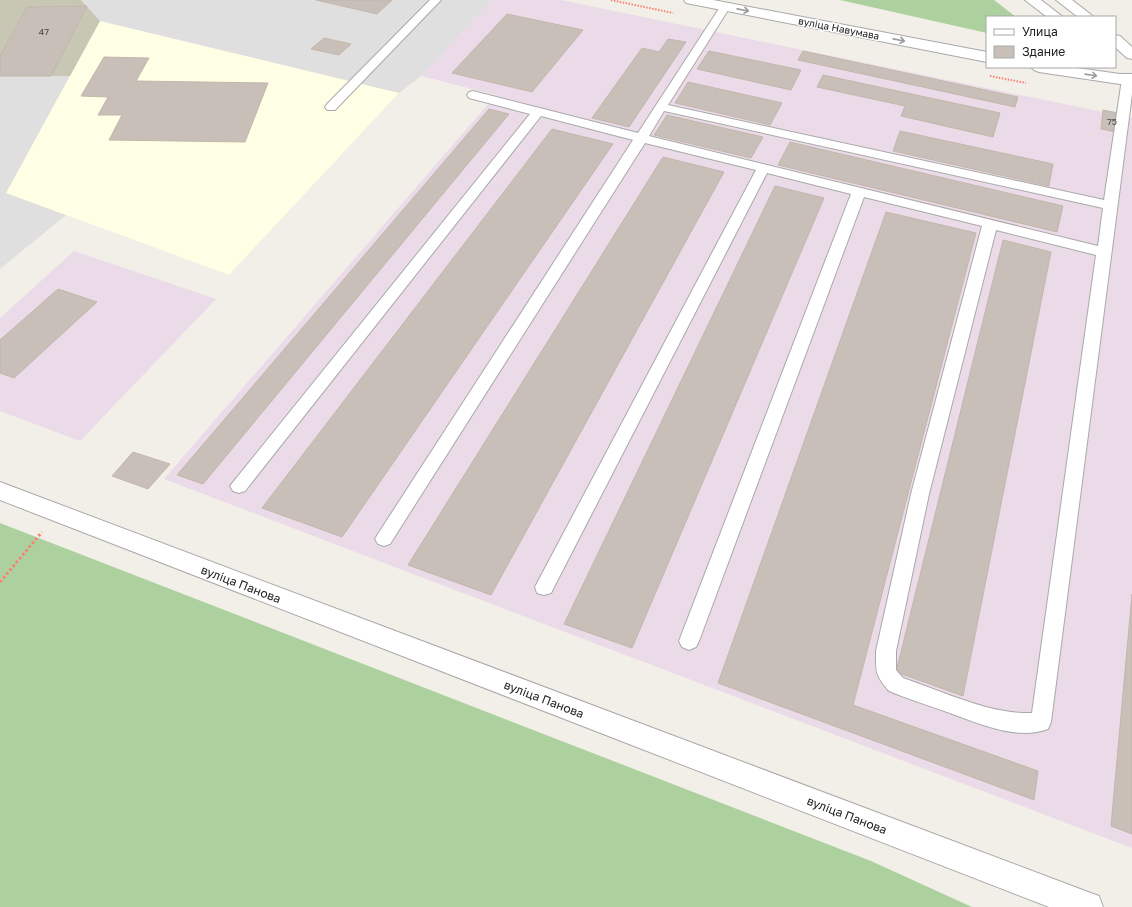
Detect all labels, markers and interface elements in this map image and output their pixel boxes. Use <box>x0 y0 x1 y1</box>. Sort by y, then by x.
one-way arrow <box>737 6 750 14</box>
street label: вуліца Навумава <box>797 14 881 42</box>
legend <box>986 16 1116 68</box>
text: Улица <box>1022 24 1058 39</box>
house number: 47 <box>39 26 49 37</box>
one-way arrow <box>892 36 905 44</box>
text: Здание <box>1022 44 1065 59</box>
one-way arrow <box>1084 71 1097 79</box>
house number: 75 <box>1107 116 1117 127</box>
street label: вуліца Панова <box>199 562 283 606</box>
street label: вуліца Панова <box>502 677 586 721</box>
street label: вуліца Панова <box>805 793 889 837</box>

